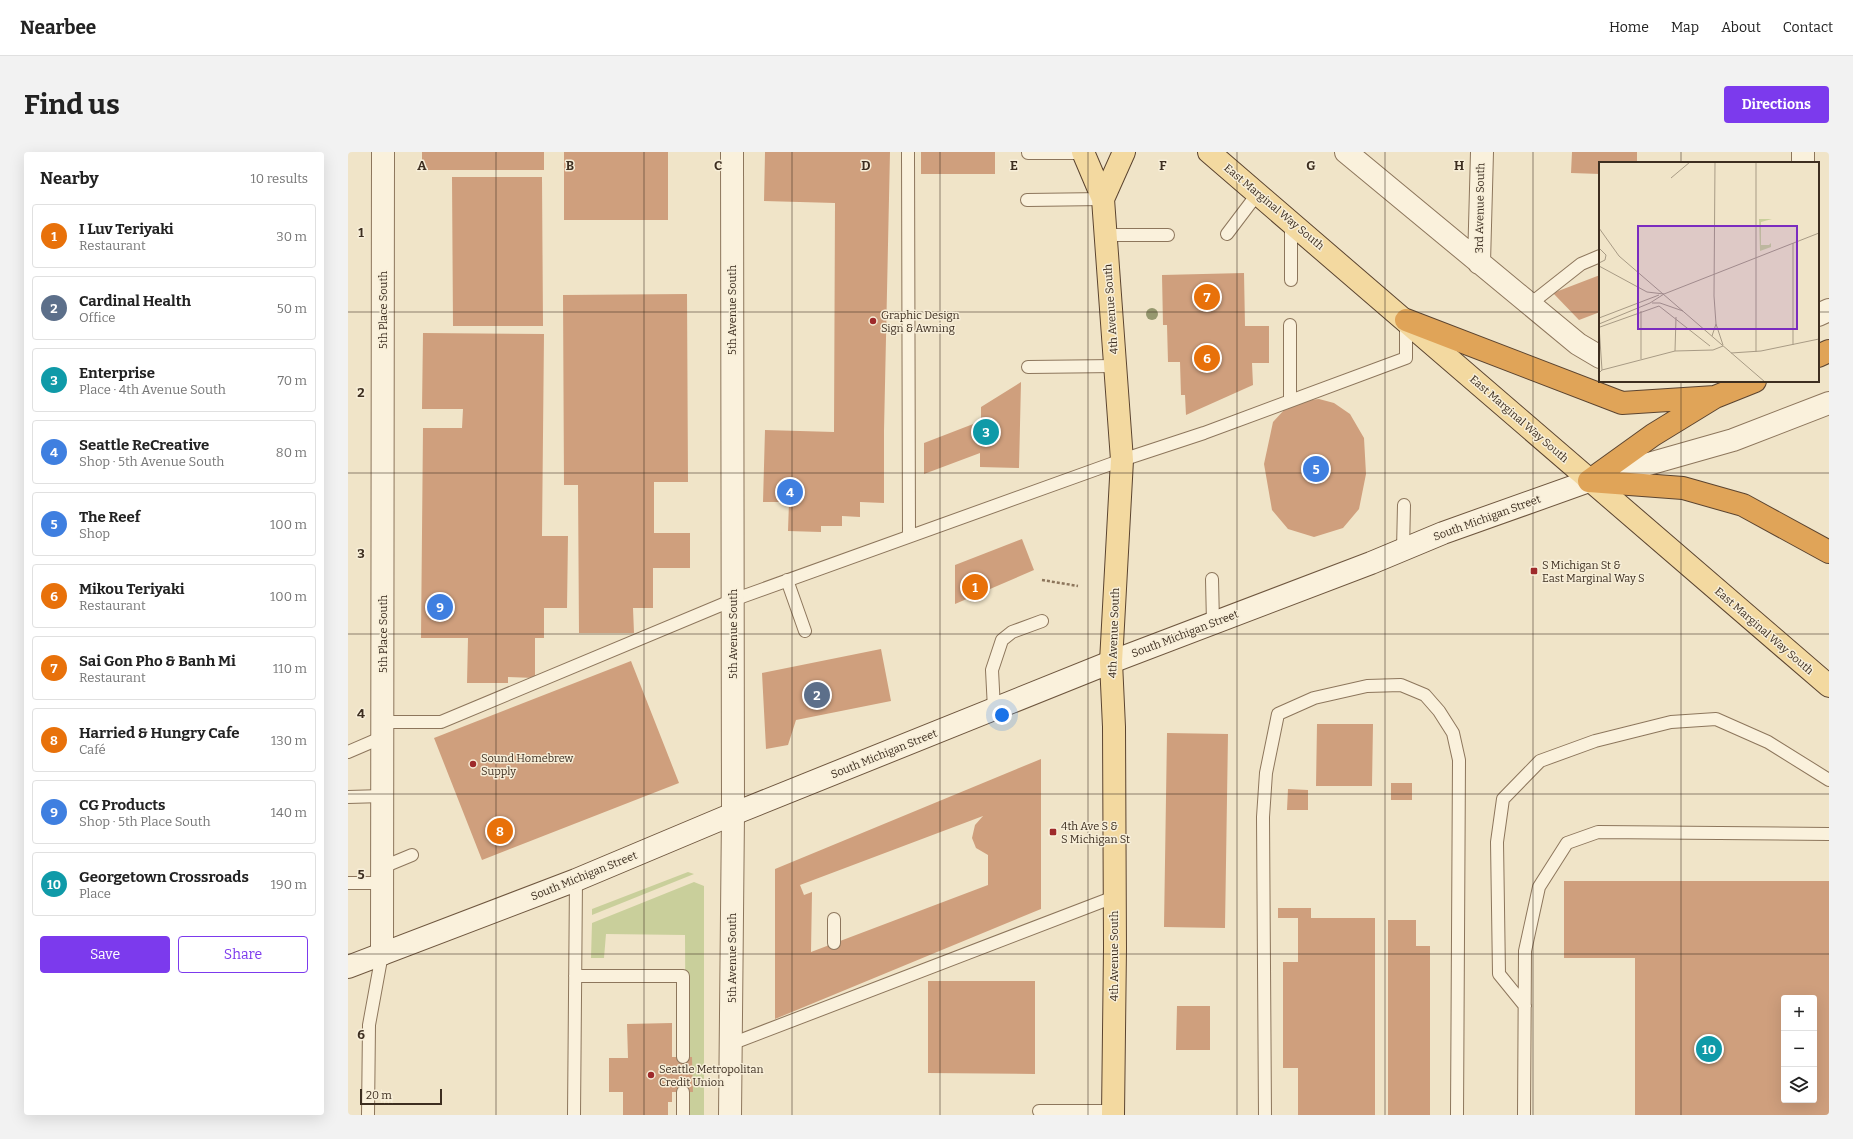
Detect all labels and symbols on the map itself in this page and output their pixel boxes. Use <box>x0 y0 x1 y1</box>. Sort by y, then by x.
text: A <box>417 158 427 173</box>
text: B <box>566 158 574 173</box>
text: C <box>714 158 722 173</box>
text: D <box>861 158 871 173</box>
text: E <box>1010 158 1018 173</box>
text: F <box>1159 158 1167 173</box>
text: G <box>1306 158 1316 173</box>
text: H <box>1454 158 1464 173</box>
street label: East Marginal Way South <box>1221 161 1327 253</box>
street label: 3rd Avenue South <box>1473 162 1487 253</box>
inset map <box>1599 162 1819 382</box>
text: 1 <box>358 225 364 240</box>
street label: 4th Avenue South <box>1101 263 1121 355</box>
street label: 5th Avenue South <box>726 265 739 355</box>
street label: 5th Place South <box>377 271 390 349</box>
pin: 7 <box>1194 282 1220 312</box>
place label: Graphic Design Sign & Awning <box>881 309 960 335</box>
marker: Graphic Design Sign & Awning <box>868 316 878 326</box>
pin: 6 <box>1194 343 1220 373</box>
street label: East Marginal Way South <box>1467 373 1571 465</box>
text: 2 <box>357 385 365 400</box>
pin: 3 <box>973 417 999 447</box>
pin: 5 <box>1303 454 1329 484</box>
pin: 4 <box>777 477 803 507</box>
street label: South Michigan Street <box>1431 492 1543 544</box>
text: 3 <box>357 546 365 561</box>
place label: S Michigan St & East Marginal Way S <box>1542 559 1645 585</box>
marker: S Michigan St & East Marginal Way S <box>1529 566 1539 576</box>
pin: 1 <box>962 572 988 602</box>
street label: East Marginal Way South <box>1712 585 1816 677</box>
street label: 4th Avenue South <box>1106 587 1122 678</box>
street label: 5th Avenue South <box>727 589 740 679</box>
pin: 9 <box>427 592 453 622</box>
street label: 5th Place South <box>377 595 390 673</box>
street label: South Michigan Street <box>1130 608 1240 660</box>
pin: 2 <box>804 680 830 710</box>
your location <box>992 705 1012 725</box>
text: 4 <box>357 706 365 721</box>
street label: South Michigan Street <box>829 727 939 781</box>
place label: Sound Homebrew Supply <box>481 752 573 778</box>
marker: Sound Homebrew Supply <box>468 759 478 769</box>
pin: 8 <box>487 816 513 846</box>
place label: 4th Ave S & S Michigan St <box>1061 820 1130 846</box>
marker: 4th Ave S & S Michigan St <box>1048 827 1058 837</box>
street label: South Michigan Street <box>529 849 639 903</box>
text: 5 <box>357 867 365 882</box>
street label: 4th Avenue South <box>1108 911 1121 1001</box>
street label: 5th Avenue South <box>726 913 739 1003</box>
text: 6 <box>357 1027 365 1042</box>
pin: 10 <box>1696 1034 1722 1064</box>
place label: Seattle Metropolitan Credit Union <box>659 1063 763 1089</box>
marker: Seattle Metropolitan Credit Union <box>646 1070 656 1080</box>
scale bar <box>360 1087 442 1106</box>

